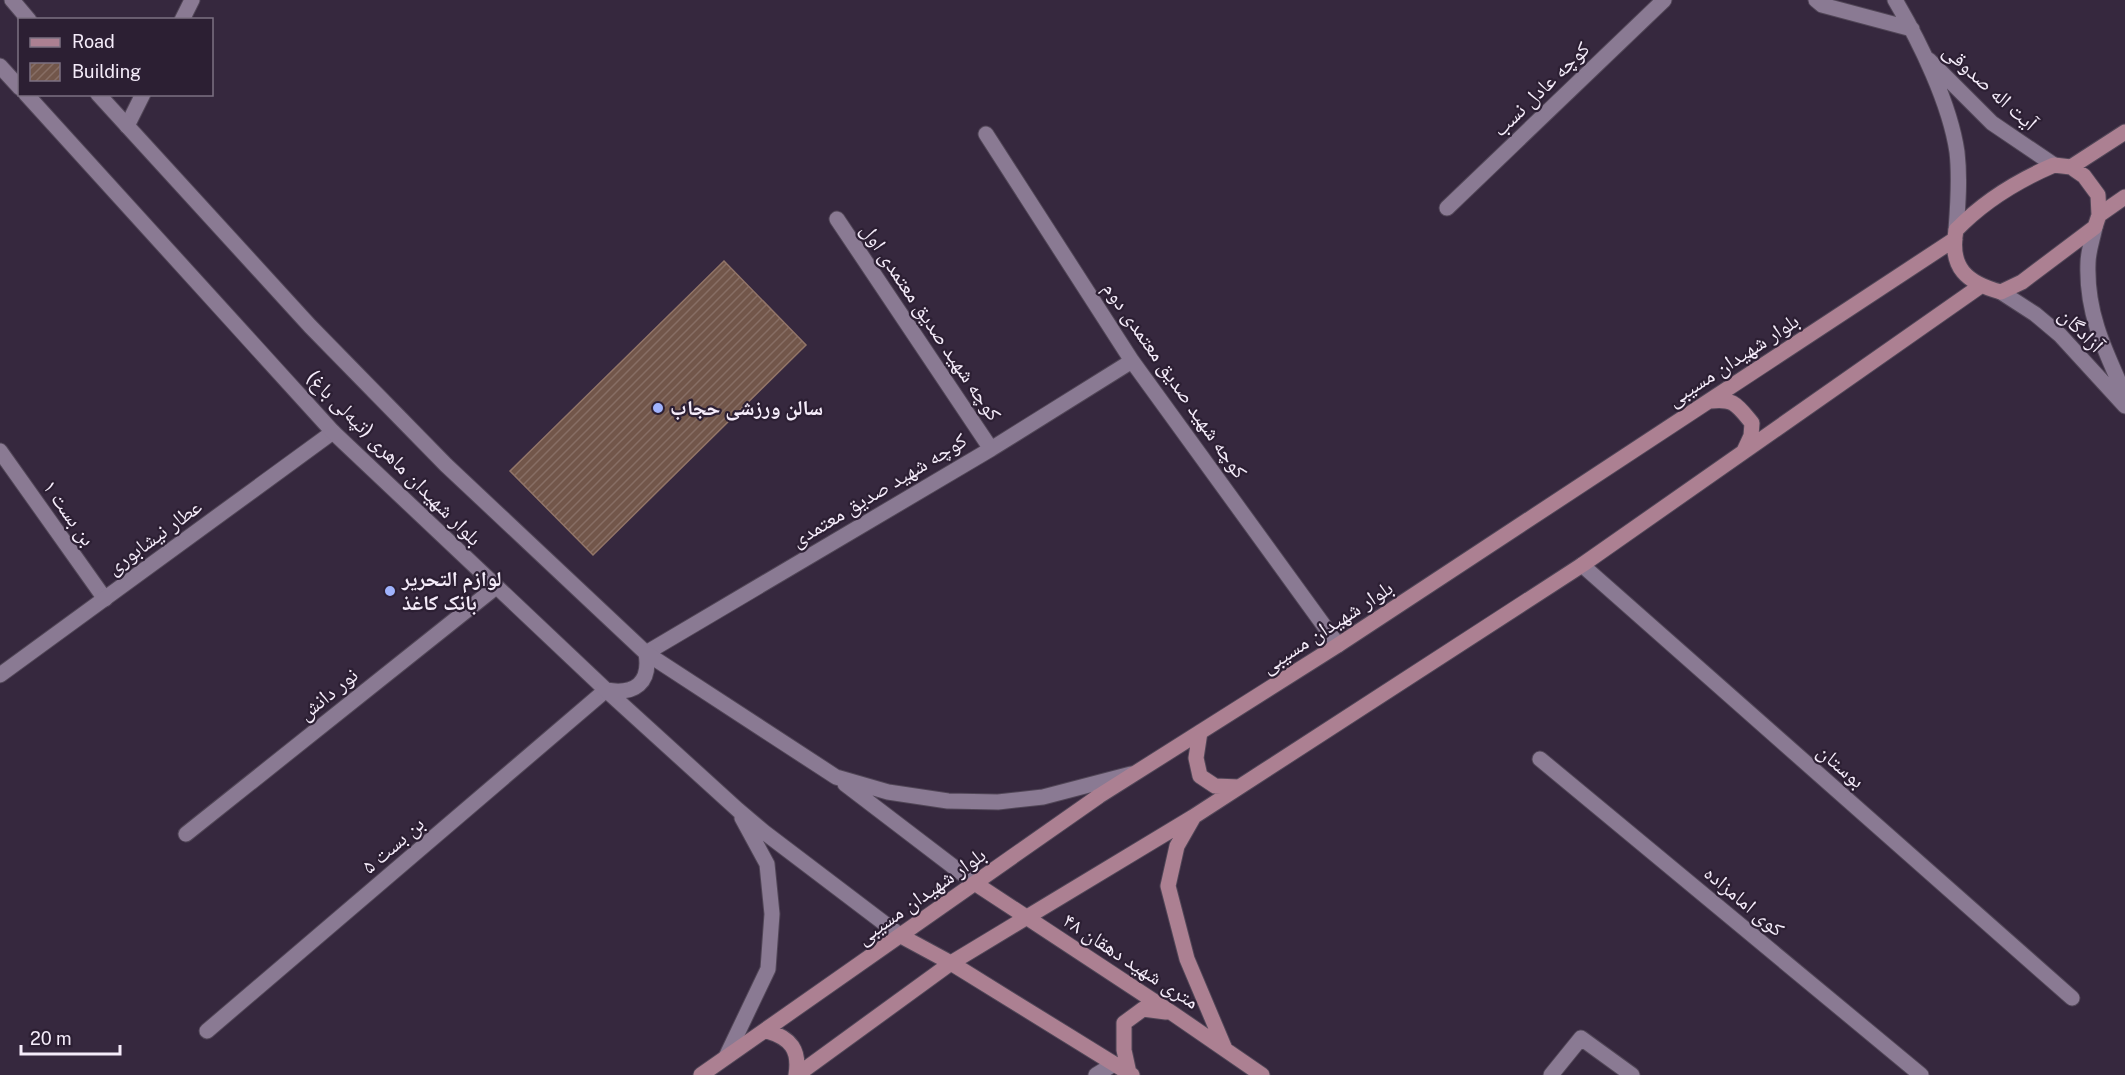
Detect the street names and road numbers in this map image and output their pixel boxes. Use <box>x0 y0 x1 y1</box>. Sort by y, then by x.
street label: کوچه عادل نسب <box>1487 36 1595 141</box>
street label: آیت اله صدوقی <box>1937 38 2043 137</box>
street label: کوچه شهید صدیق معتمدی اول <box>855 218 1007 426</box>
street label: کوچه شهید صدیق معتمدی دوم <box>1096 276 1253 484</box>
street label: آزادگان <box>2054 302 2109 358</box>
street label: بلوار شهیدان مسیبی <box>1662 308 1804 412</box>
street label: بلوار شهیدان ماهری (تپه‌لی باغ) <box>301 365 487 551</box>
street label: کوچه شهید صدیق معتمدی <box>786 427 972 553</box>
street label: بن بست ۱ <box>37 475 101 551</box>
street label: عطار نیشابوری <box>101 493 207 580</box>
street label: بلوار شهیدان مسیبی <box>1256 575 1398 679</box>
street label: نور دانش <box>293 662 363 726</box>
street label: بوستان <box>1813 738 1870 793</box>
street label: بن بست ۵ <box>356 811 430 879</box>
street label: بلوار شهیدان مسیبی <box>851 842 991 950</box>
street label: کوی امامزاده <box>1699 860 1790 941</box>
street label: ۴۸ متری شهید دهقان <box>1059 907 1204 1014</box>

